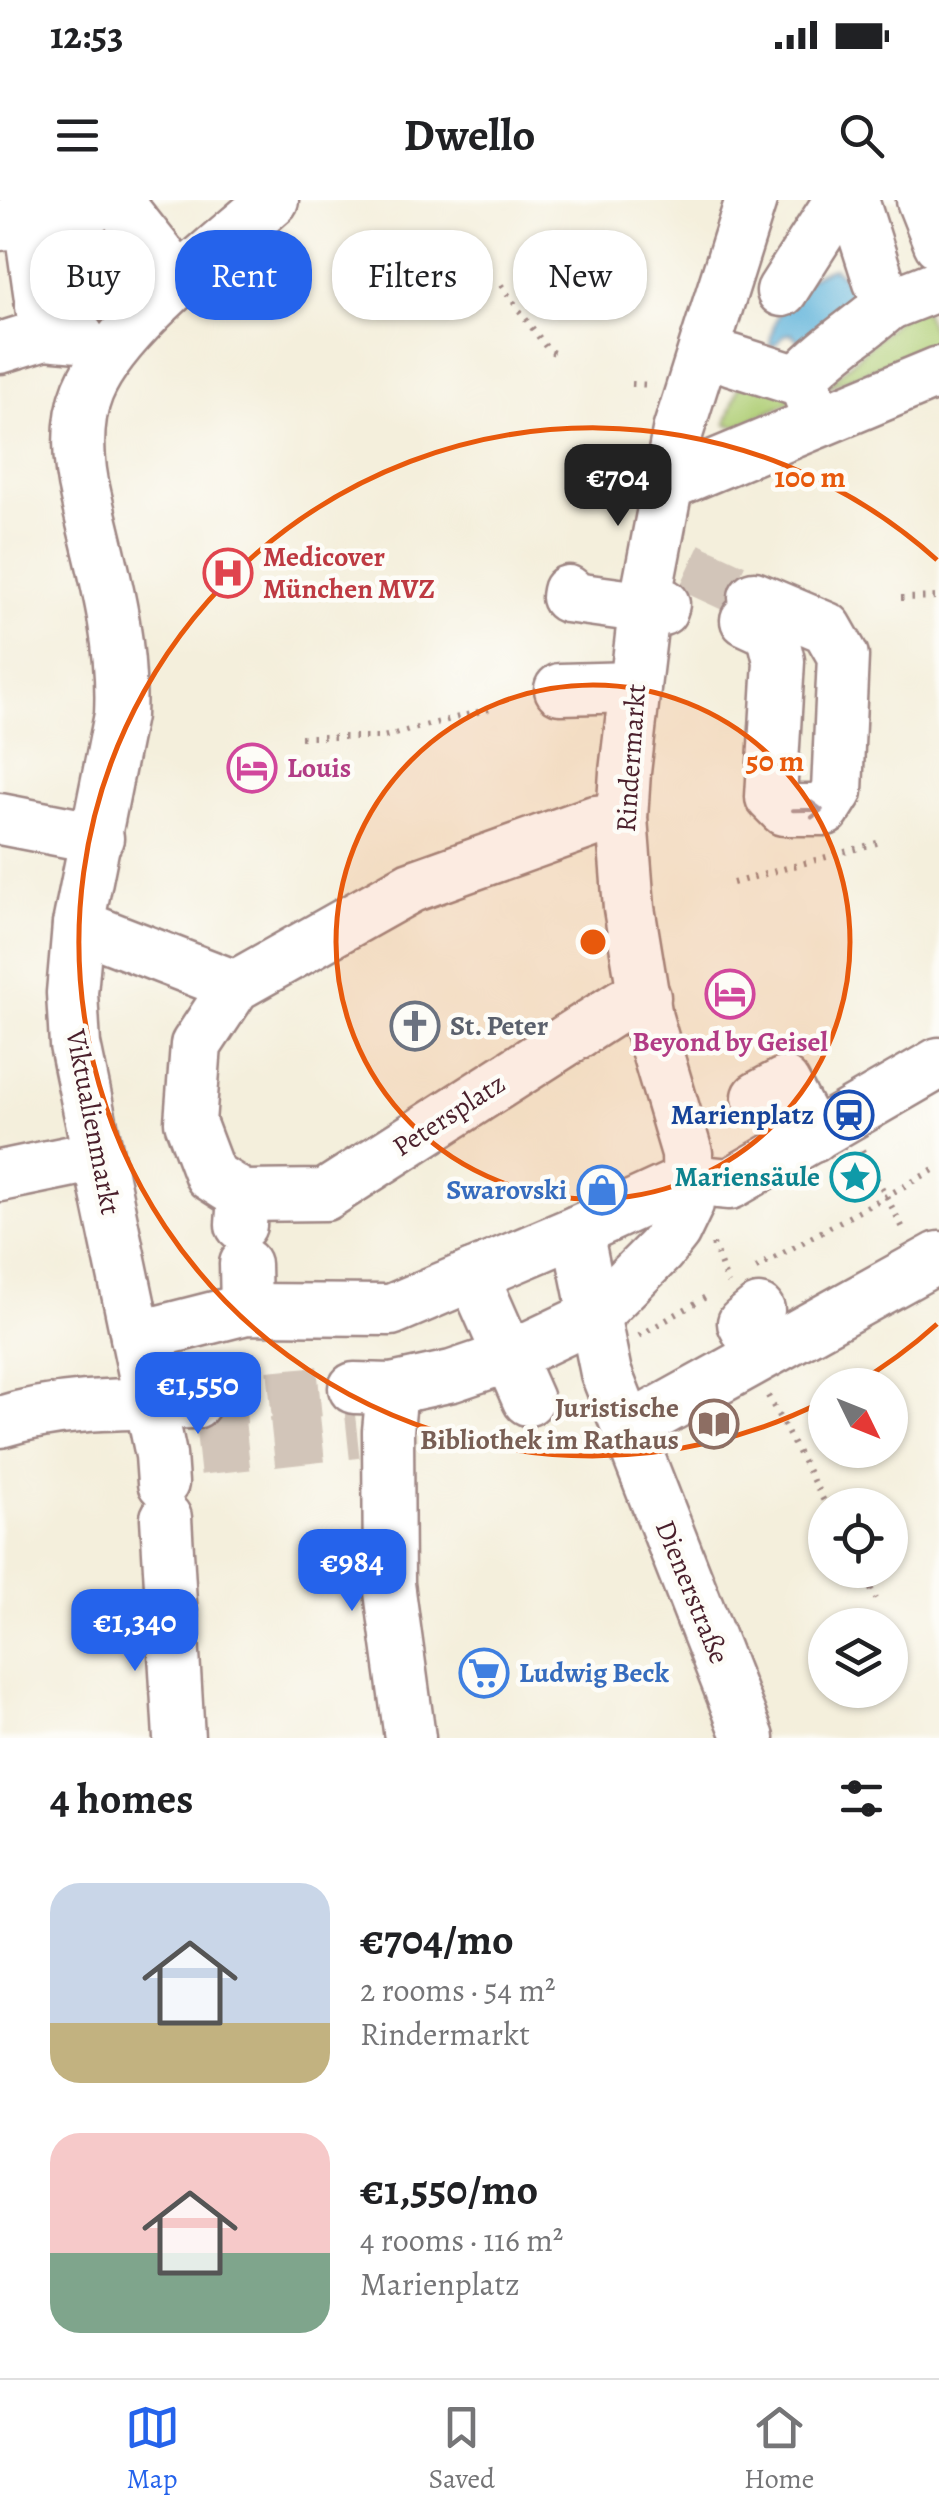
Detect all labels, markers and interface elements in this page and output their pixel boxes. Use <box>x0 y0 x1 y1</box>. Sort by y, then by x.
text: 12:53 <box>50 9 124 61</box>
text: Dwello <box>404 104 535 166</box>
icon: menu <box>50 108 105 163</box>
icon: search <box>834 108 889 163</box>
chip: Buy <box>30 230 155 320</box>
chip: Rent <box>175 230 312 320</box>
chip: Filters <box>332 230 493 320</box>
chip: New <box>513 230 647 320</box>
pin: €704 <box>559 444 677 529</box>
text: €704 <box>586 454 650 498</box>
text: 100 m <box>774 457 846 497</box>
place label: Medicover München MVZ <box>263 538 435 608</box>
hospital icon: Medicover München MVZ <box>202 547 254 599</box>
street label: Rindermarkt <box>607 683 655 833</box>
text: 50 m <box>746 741 804 781</box>
hotel icon: Louis <box>226 742 278 794</box>
place label: Louis <box>287 749 351 787</box>
one-way arrow <box>790 800 823 820</box>
centre of rings <box>575 924 611 960</box>
hotel icon: Beyond by Geisel <box>704 968 756 1020</box>
church icon: St. Peter <box>389 1000 441 1052</box>
place label: St. Peter <box>450 1007 549 1045</box>
place label: Beyond by Geisel <box>632 1023 828 1061</box>
street label: Viktualienmarkt <box>56 1025 130 1218</box>
street label: Petersplatz <box>385 1064 513 1166</box>
station icon: Marienplatz <box>823 1089 875 1141</box>
place label: Marienplatz <box>671 1096 814 1134</box>
place icon: Mariensäule <box>829 1151 881 1203</box>
place label: Mariensäule <box>674 1158 820 1196</box>
shop icon: Swarovski <box>576 1164 628 1216</box>
place label: Swarovski <box>446 1171 567 1209</box>
pin: €1,550 <box>117 1352 279 1437</box>
text: €1,550 <box>157 1362 239 1406</box>
north arrow <box>808 1368 908 1468</box>
map controls <box>808 1368 908 1708</box>
place label: Juristische Bibliothek im Rathaus <box>420 1389 679 1459</box>
library icon: Juristische Bibliothek im Rathaus <box>688 1398 740 1450</box>
button: locate <box>808 1488 908 1588</box>
street label: Dienerstraße <box>646 1514 738 1670</box>
pin: €984 <box>293 1529 411 1614</box>
text: €984 <box>320 1539 384 1583</box>
pin: €1,340 <box>54 1589 216 1674</box>
text: €1,340 <box>93 1599 177 1643</box>
button: layers <box>808 1608 908 1708</box>
supermarket icon: Ludwig Beck <box>458 1647 510 1699</box>
place label: Ludwig Beck <box>519 1654 669 1692</box>
text: 4 homes <box>50 1770 193 1827</box>
icon: filters <box>834 1771 889 1826</box>
text: €704/mo <box>360 1911 514 1968</box>
icon: home <box>130 1923 250 2043</box>
text: 2 rooms · 54 m² <box>360 1968 556 2012</box>
text: Rindermarkt <box>360 2012 530 2056</box>
text: €1,550/mo <box>360 2161 538 2218</box>
icon: home <box>130 2173 250 2293</box>
text: 4 rooms · 116 m² <box>360 2218 563 2262</box>
text: Marienplatz <box>360 2262 520 2306</box>
tab: Map <box>125 2400 180 2498</box>
tab: Saved <box>429 2400 495 2498</box>
tab: Home <box>744 2400 814 2498</box>

